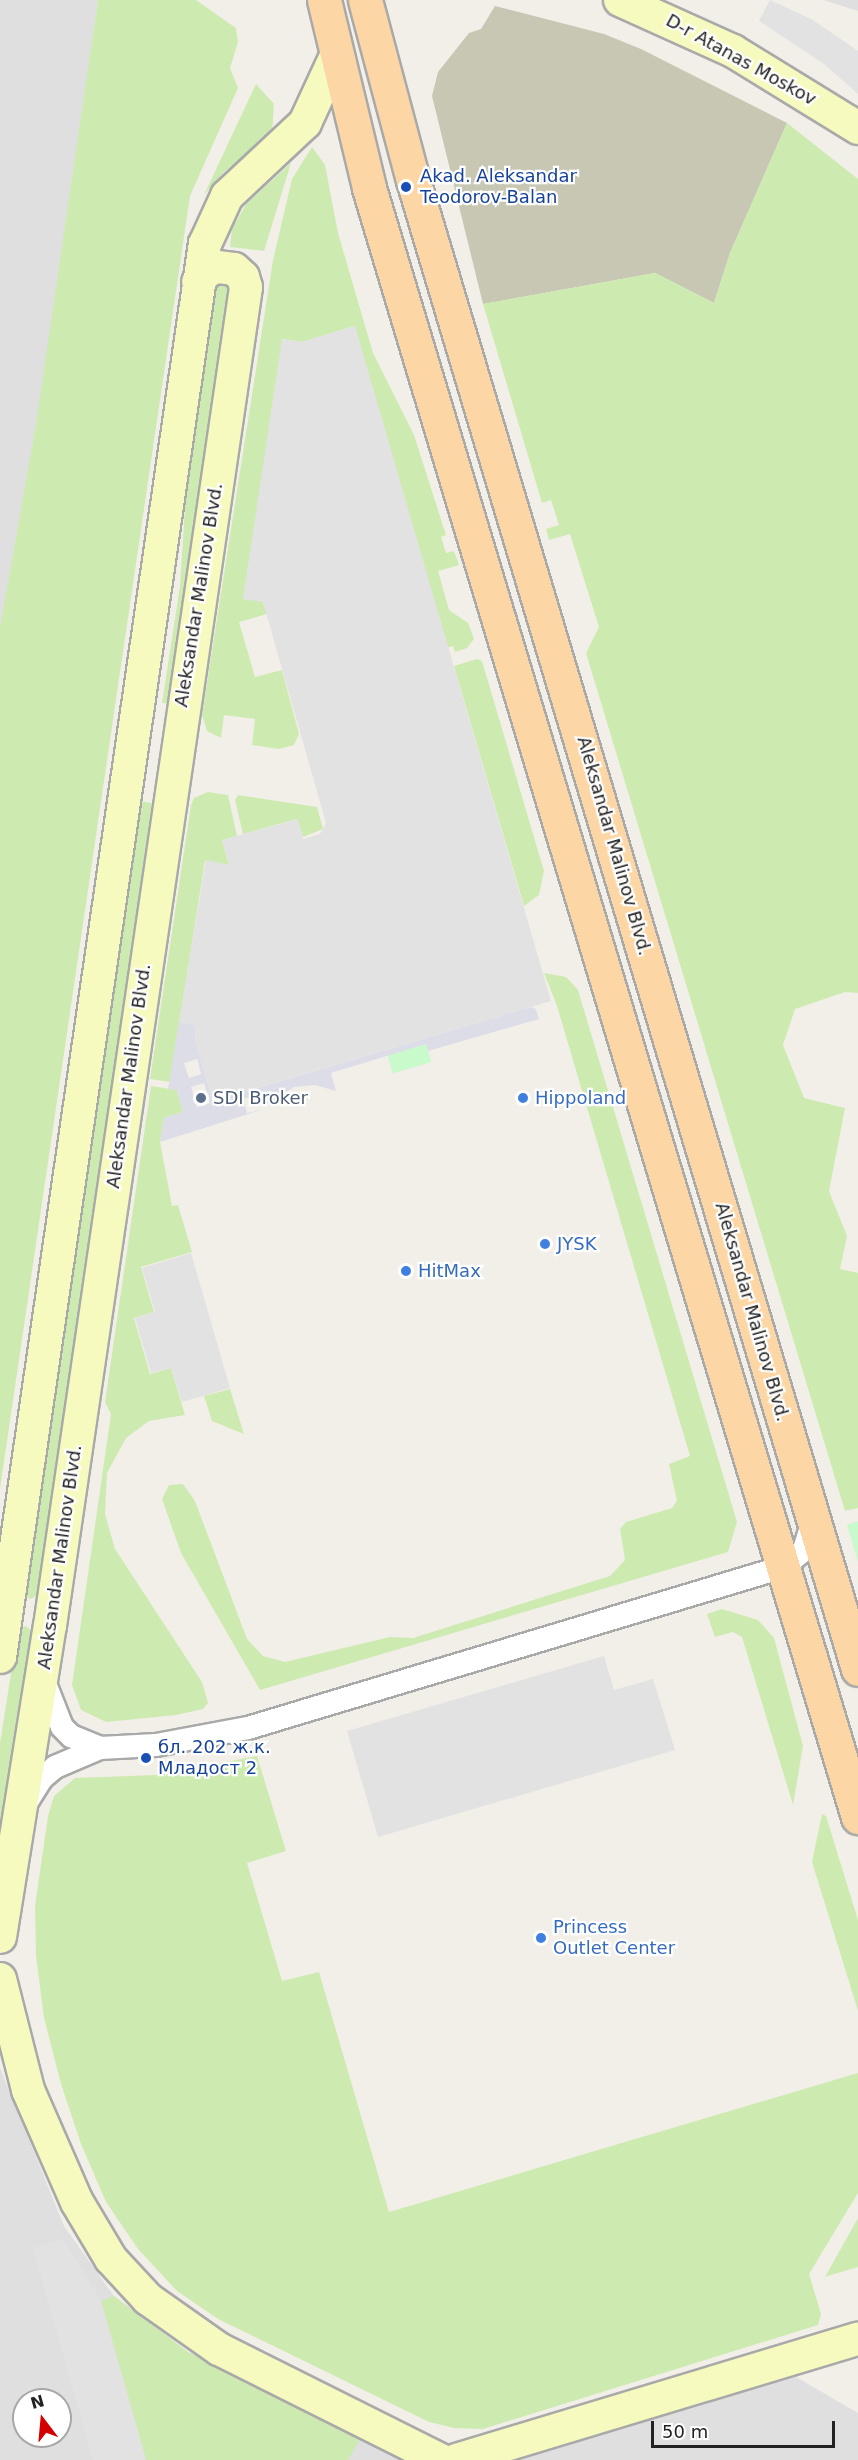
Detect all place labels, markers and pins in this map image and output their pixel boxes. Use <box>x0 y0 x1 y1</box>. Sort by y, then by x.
place label: Akad. Aleksandar Teodorov-Balan <box>420 166 577 208</box>
marker: Akad. Aleksandar Teodorov-Balan <box>397 178 415 196</box>
place label: SDI Broker <box>213 1087 308 1109</box>
place label: Hippoland <box>535 1087 626 1109</box>
marker: SDI Broker <box>194 1091 208 1105</box>
marker: Hippoland <box>516 1091 530 1105</box>
place label: JYSK <box>557 1233 597 1255</box>
marker: JYSK <box>538 1237 552 1251</box>
place label: HitMax <box>418 1260 481 1282</box>
marker: HitMax <box>399 1264 413 1278</box>
place label: бл. 202 ж.к. Младост 2 <box>158 1737 271 1780</box>
marker: бл. 202 ж.к. Младост 2 <box>139 1751 153 1765</box>
place label: Princess Outlet Center <box>553 1917 675 1960</box>
marker: Princess Outlet Center <box>534 1931 548 1945</box>

